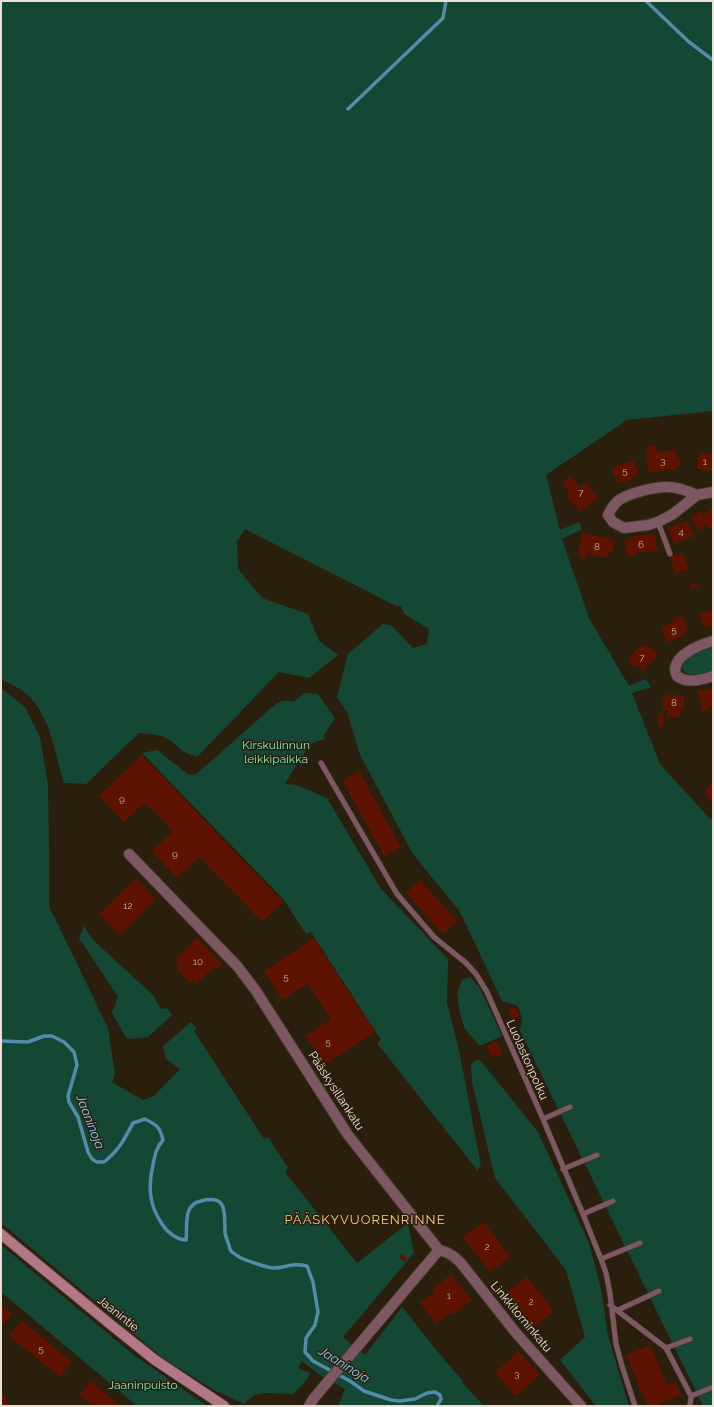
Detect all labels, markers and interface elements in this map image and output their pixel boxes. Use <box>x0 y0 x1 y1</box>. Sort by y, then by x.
house number: 3 <box>660 455 666 467</box>
house number: 1 <box>703 456 707 468</box>
house number: 5 <box>622 465 628 477</box>
house number: 7 <box>578 487 584 499</box>
house number: 4 <box>678 526 684 538</box>
house number: 6 <box>638 539 644 551</box>
house number: 8 <box>594 541 600 553</box>
house number: 5 <box>671 624 677 636</box>
house number: 7 <box>639 652 645 664</box>
house number: 8 <box>671 697 677 709</box>
park label: Kirskulinnun leikkipaikka <box>242 738 310 766</box>
house number: 9 <box>119 793 125 805</box>
house number: 9 <box>172 848 178 860</box>
house number: 12 <box>123 900 133 912</box>
house number: 10 <box>193 956 203 968</box>
house number: 5 <box>283 971 289 983</box>
street label: Luolastonpolku <box>503 1018 551 1102</box>
house number: 5 <box>325 1036 331 1048</box>
street label: Pääskysillankatu <box>305 1049 367 1133</box>
water label: Jaaninoja <box>73 1093 107 1151</box>
district label: PÄÄSKYVUORENRINNE <box>284 1212 446 1228</box>
house number: 2 <box>484 1241 490 1253</box>
street label: Linkkitorninkatu <box>487 1279 555 1355</box>
house number: 1 <box>447 1290 451 1302</box>
street label: Jaanintie <box>94 1293 142 1335</box>
house number: 2 <box>528 1296 534 1308</box>
house number: 5 <box>38 1343 44 1355</box>
water label: Jaaninoja <box>316 1343 372 1387</box>
house number: 3 <box>514 1368 520 1380</box>
park label: Jaaninpuisto <box>108 1378 178 1392</box>

